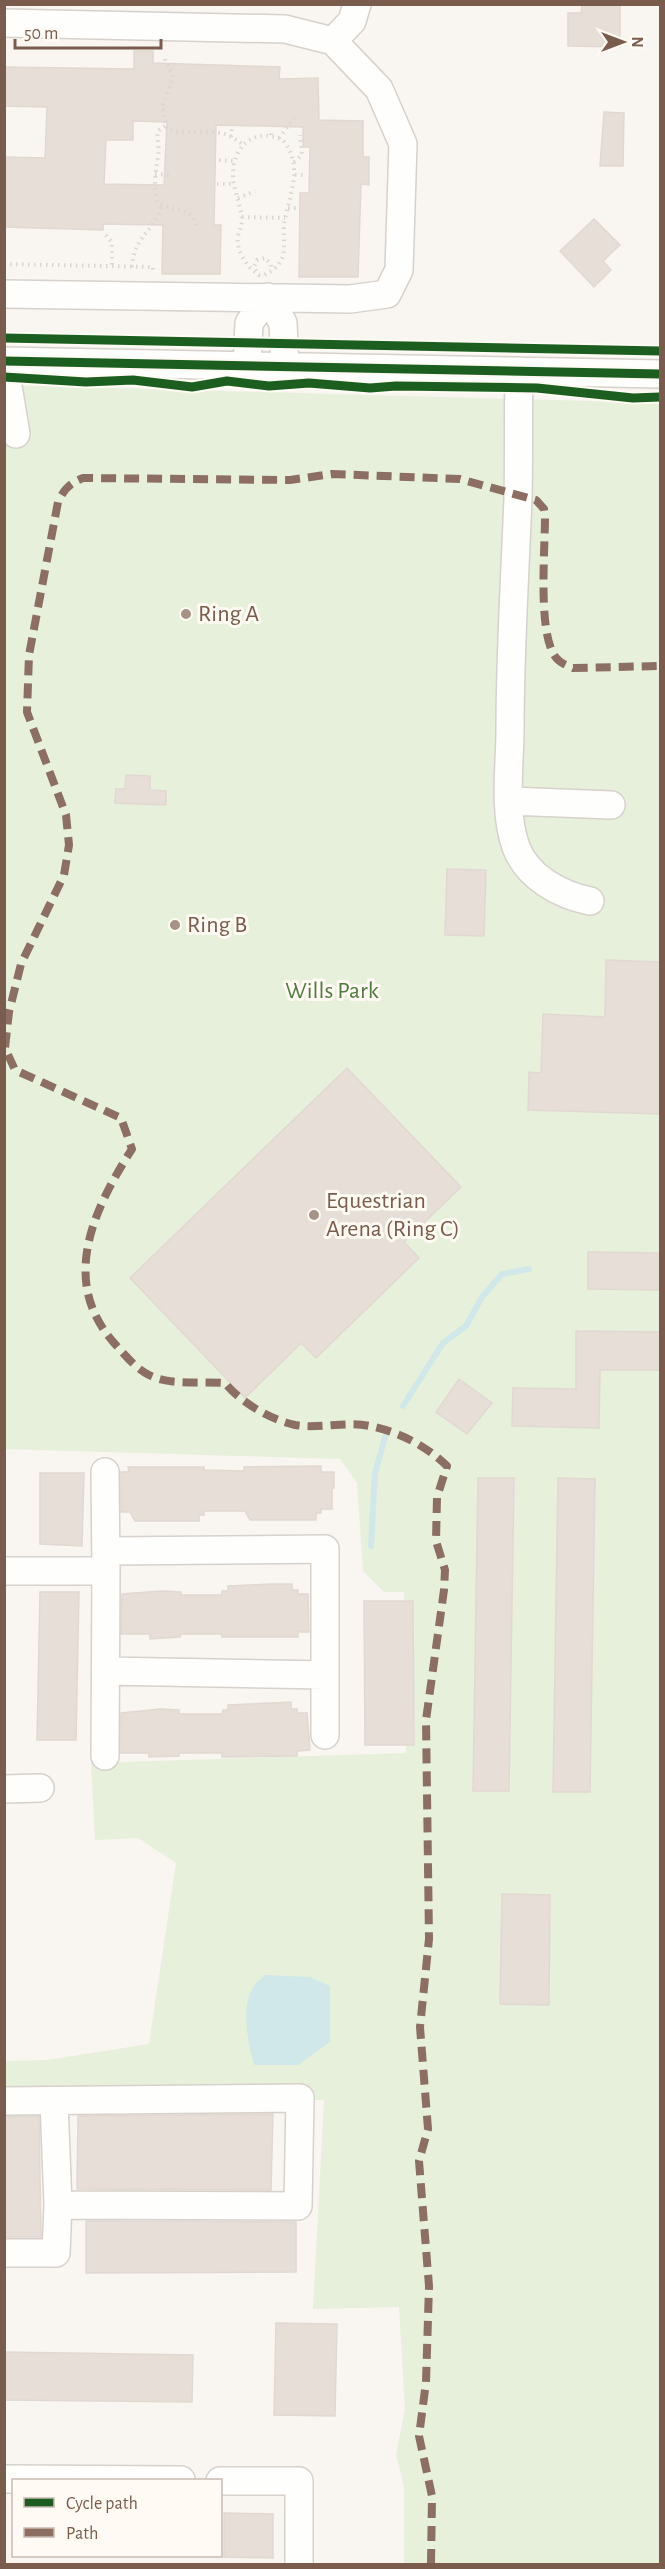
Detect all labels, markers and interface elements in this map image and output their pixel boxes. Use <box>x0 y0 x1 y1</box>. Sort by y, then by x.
scale bar <box>15 12 160 50</box>
north arrow <box>593 12 653 72</box>
text: 50 m <box>24 25 58 43</box>
text: N <box>629 36 645 48</box>
place label: Ring A <box>198 602 259 626</box>
marker: Ring A <box>179 607 193 621</box>
place label: Ring B <box>187 913 247 937</box>
marker: Ring B <box>168 918 182 932</box>
park label: Wills Park <box>285 979 379 1003</box>
place label: Equestrian Arena (Ring C) <box>326 1189 460 1241</box>
marker: Equestrian Arena (Ring C) <box>307 1208 321 1222</box>
legend <box>12 2479 222 2557</box>
text: Cycle path <box>66 2495 138 2513</box>
text: Path <box>66 2525 98 2543</box>

